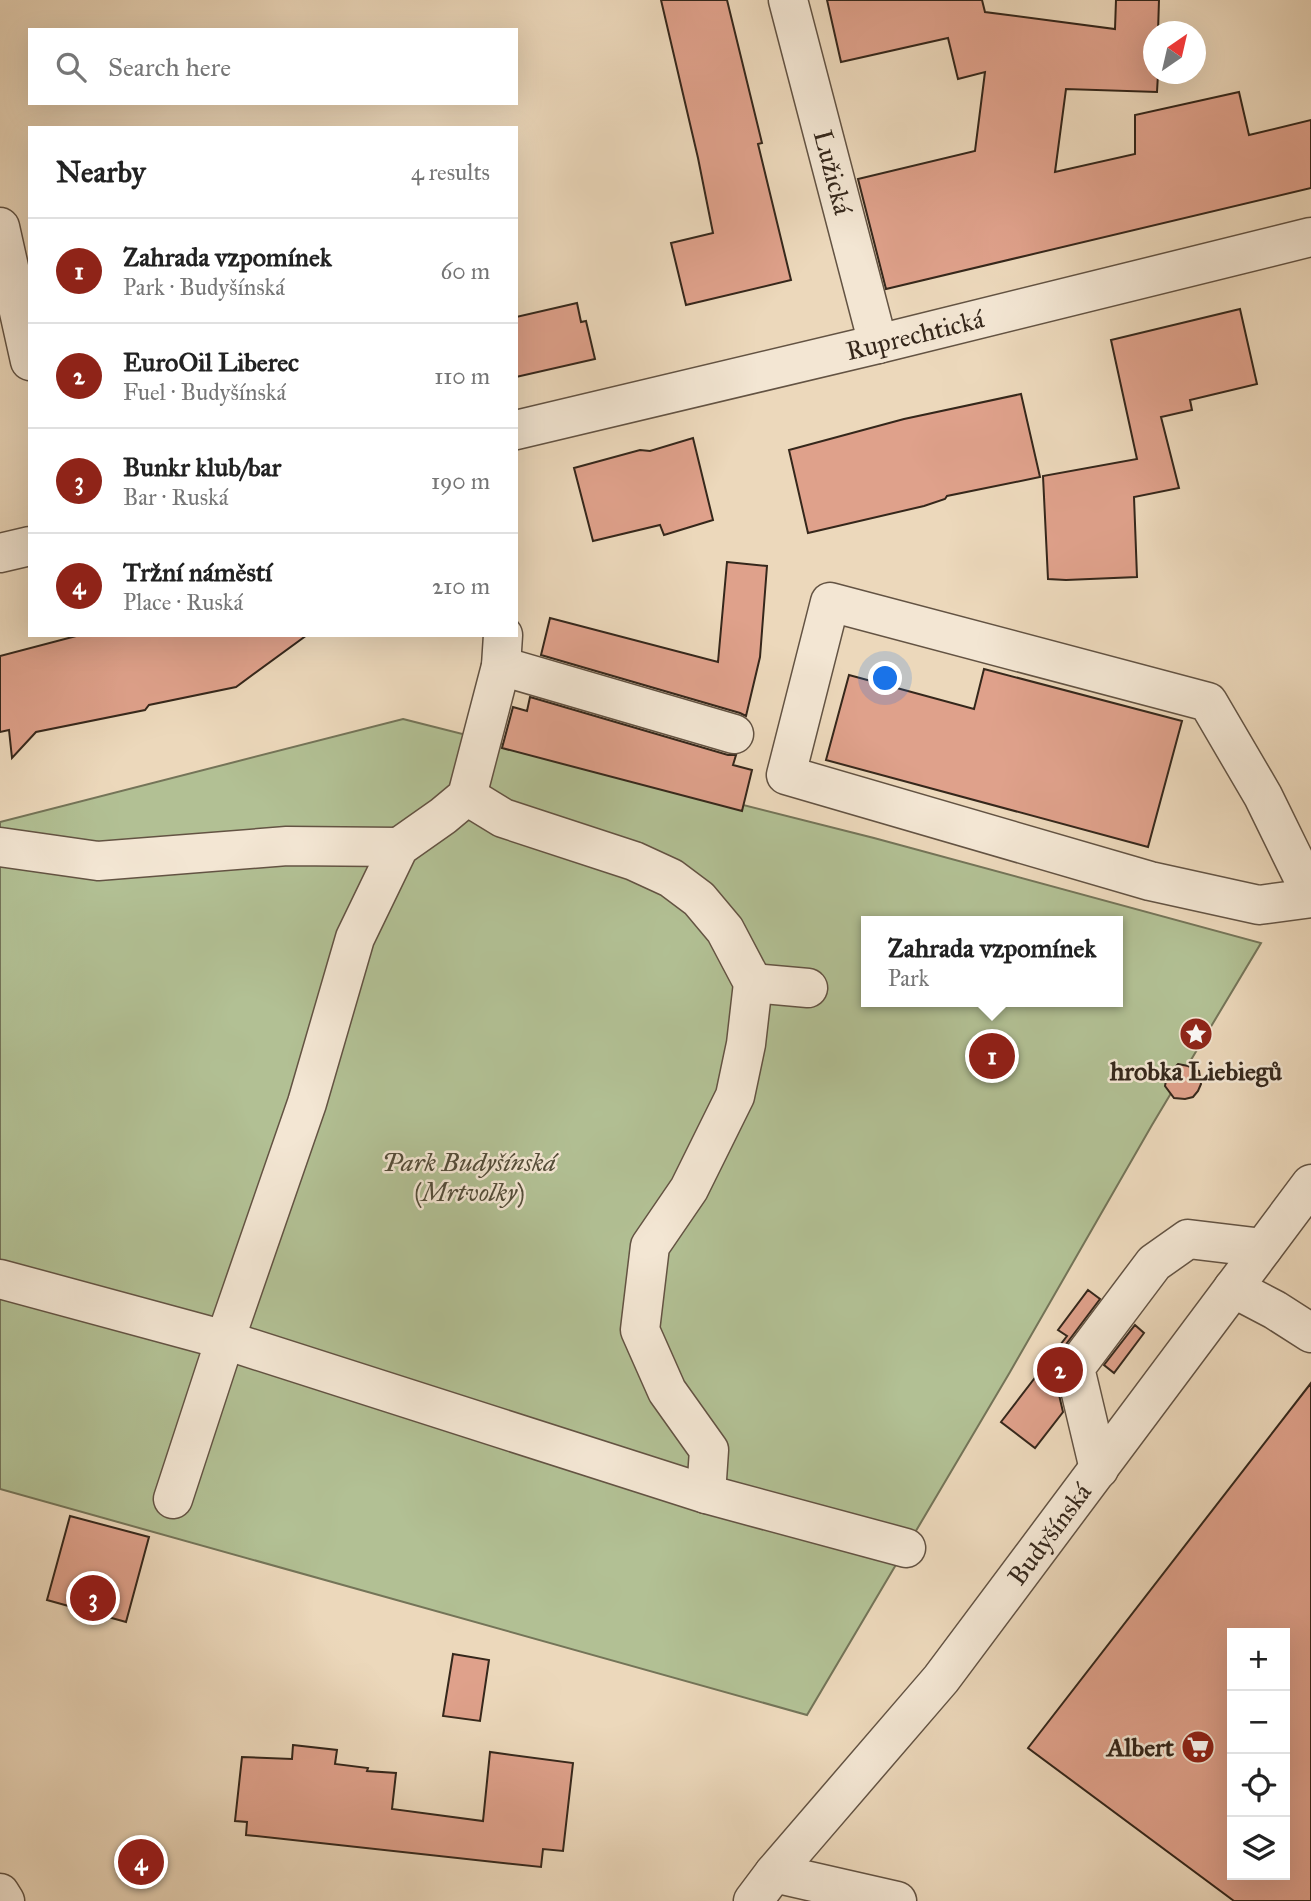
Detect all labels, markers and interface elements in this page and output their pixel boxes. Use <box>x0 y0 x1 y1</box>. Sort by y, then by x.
north arrow <box>1143 21 1206 84</box>
search box <box>28 28 518 105</box>
icon: search <box>52 48 90 86</box>
text: Search here <box>108 51 231 83</box>
street label: Lužická <box>807 126 859 218</box>
text: Nearby <box>56 154 146 190</box>
text: 4 results <box>411 158 490 186</box>
text: Zahrada vzpomínek <box>123 241 332 273</box>
text: 1 <box>74 257 84 285</box>
text: 60 m <box>441 257 490 285</box>
text: Park · Budyšínská <box>123 273 285 301</box>
street label: Ruprechtická <box>843 302 987 367</box>
text: EuroOil Liberec <box>123 346 299 378</box>
text: 2 <box>73 362 85 390</box>
text: 110 m <box>434 362 490 390</box>
text: Fuel · Budyšínská <box>123 378 286 406</box>
text: Bunkr klub/bar <box>123 451 281 483</box>
text: 3 <box>74 467 84 495</box>
text: 190 m <box>431 467 490 495</box>
text: Bar · Ruská <box>123 483 228 511</box>
text: Tržní náměstí <box>123 556 272 588</box>
text: 4 <box>73 572 85 600</box>
text: 210 m <box>432 572 490 600</box>
text: Place · Ruská <box>123 588 243 616</box>
your location <box>868 661 902 695</box>
popup <box>861 916 1123 1007</box>
text: Zahrada vzpomínek <box>888 932 1096 964</box>
text: Park <box>888 964 929 992</box>
place icon: hrobka Liebiegů <box>1177 1015 1215 1053</box>
pin: 1 <box>969 1030 1015 1082</box>
place label: hrobka Liebiegů <box>1109 1055 1282 1088</box>
park label: Park Budyšínská (Mrtvolky) <box>382 1146 559 1208</box>
pin: 2 <box>1037 1344 1083 1396</box>
street label: Budyšínská <box>1001 1477 1098 1591</box>
pin: 3 <box>70 1572 116 1624</box>
map controls <box>1227 1628 1290 1880</box>
button: + <box>1227 1628 1290 1691</box>
button: − <box>1227 1691 1290 1754</box>
supermarket icon: Albert <box>1179 1728 1217 1766</box>
place label: Albert <box>1105 1731 1175 1763</box>
button: locate <box>1227 1754 1290 1817</box>
button: layers <box>1227 1817 1290 1880</box>
pin: 4 <box>118 1836 164 1888</box>

